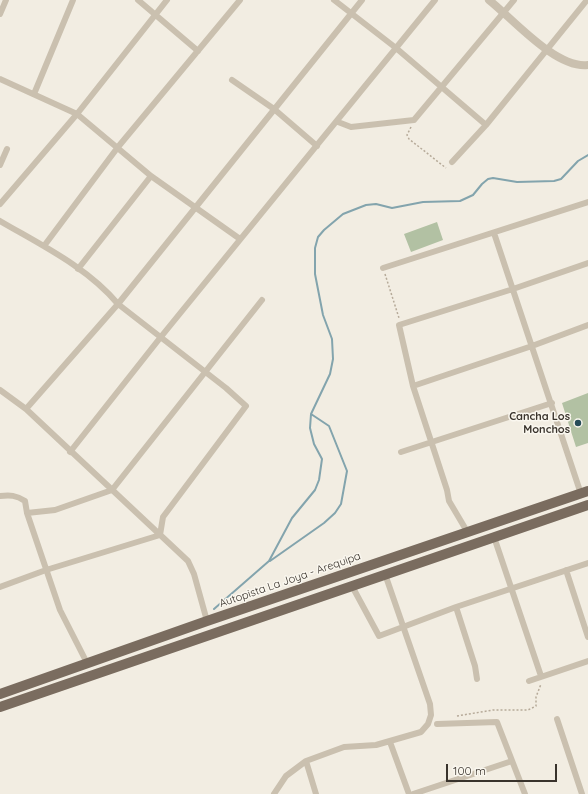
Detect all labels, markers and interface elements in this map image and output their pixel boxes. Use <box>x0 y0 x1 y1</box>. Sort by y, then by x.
place label: Cancha Los Monchos <box>509 410 570 436</box>
marker: Cancha Los Monchos <box>573 418 583 428</box>
street label: Autopista La Joya - Arequipa <box>218 550 362 610</box>
scale bar <box>448 756 559 782</box>
text: 100 m <box>453 763 486 778</box>

